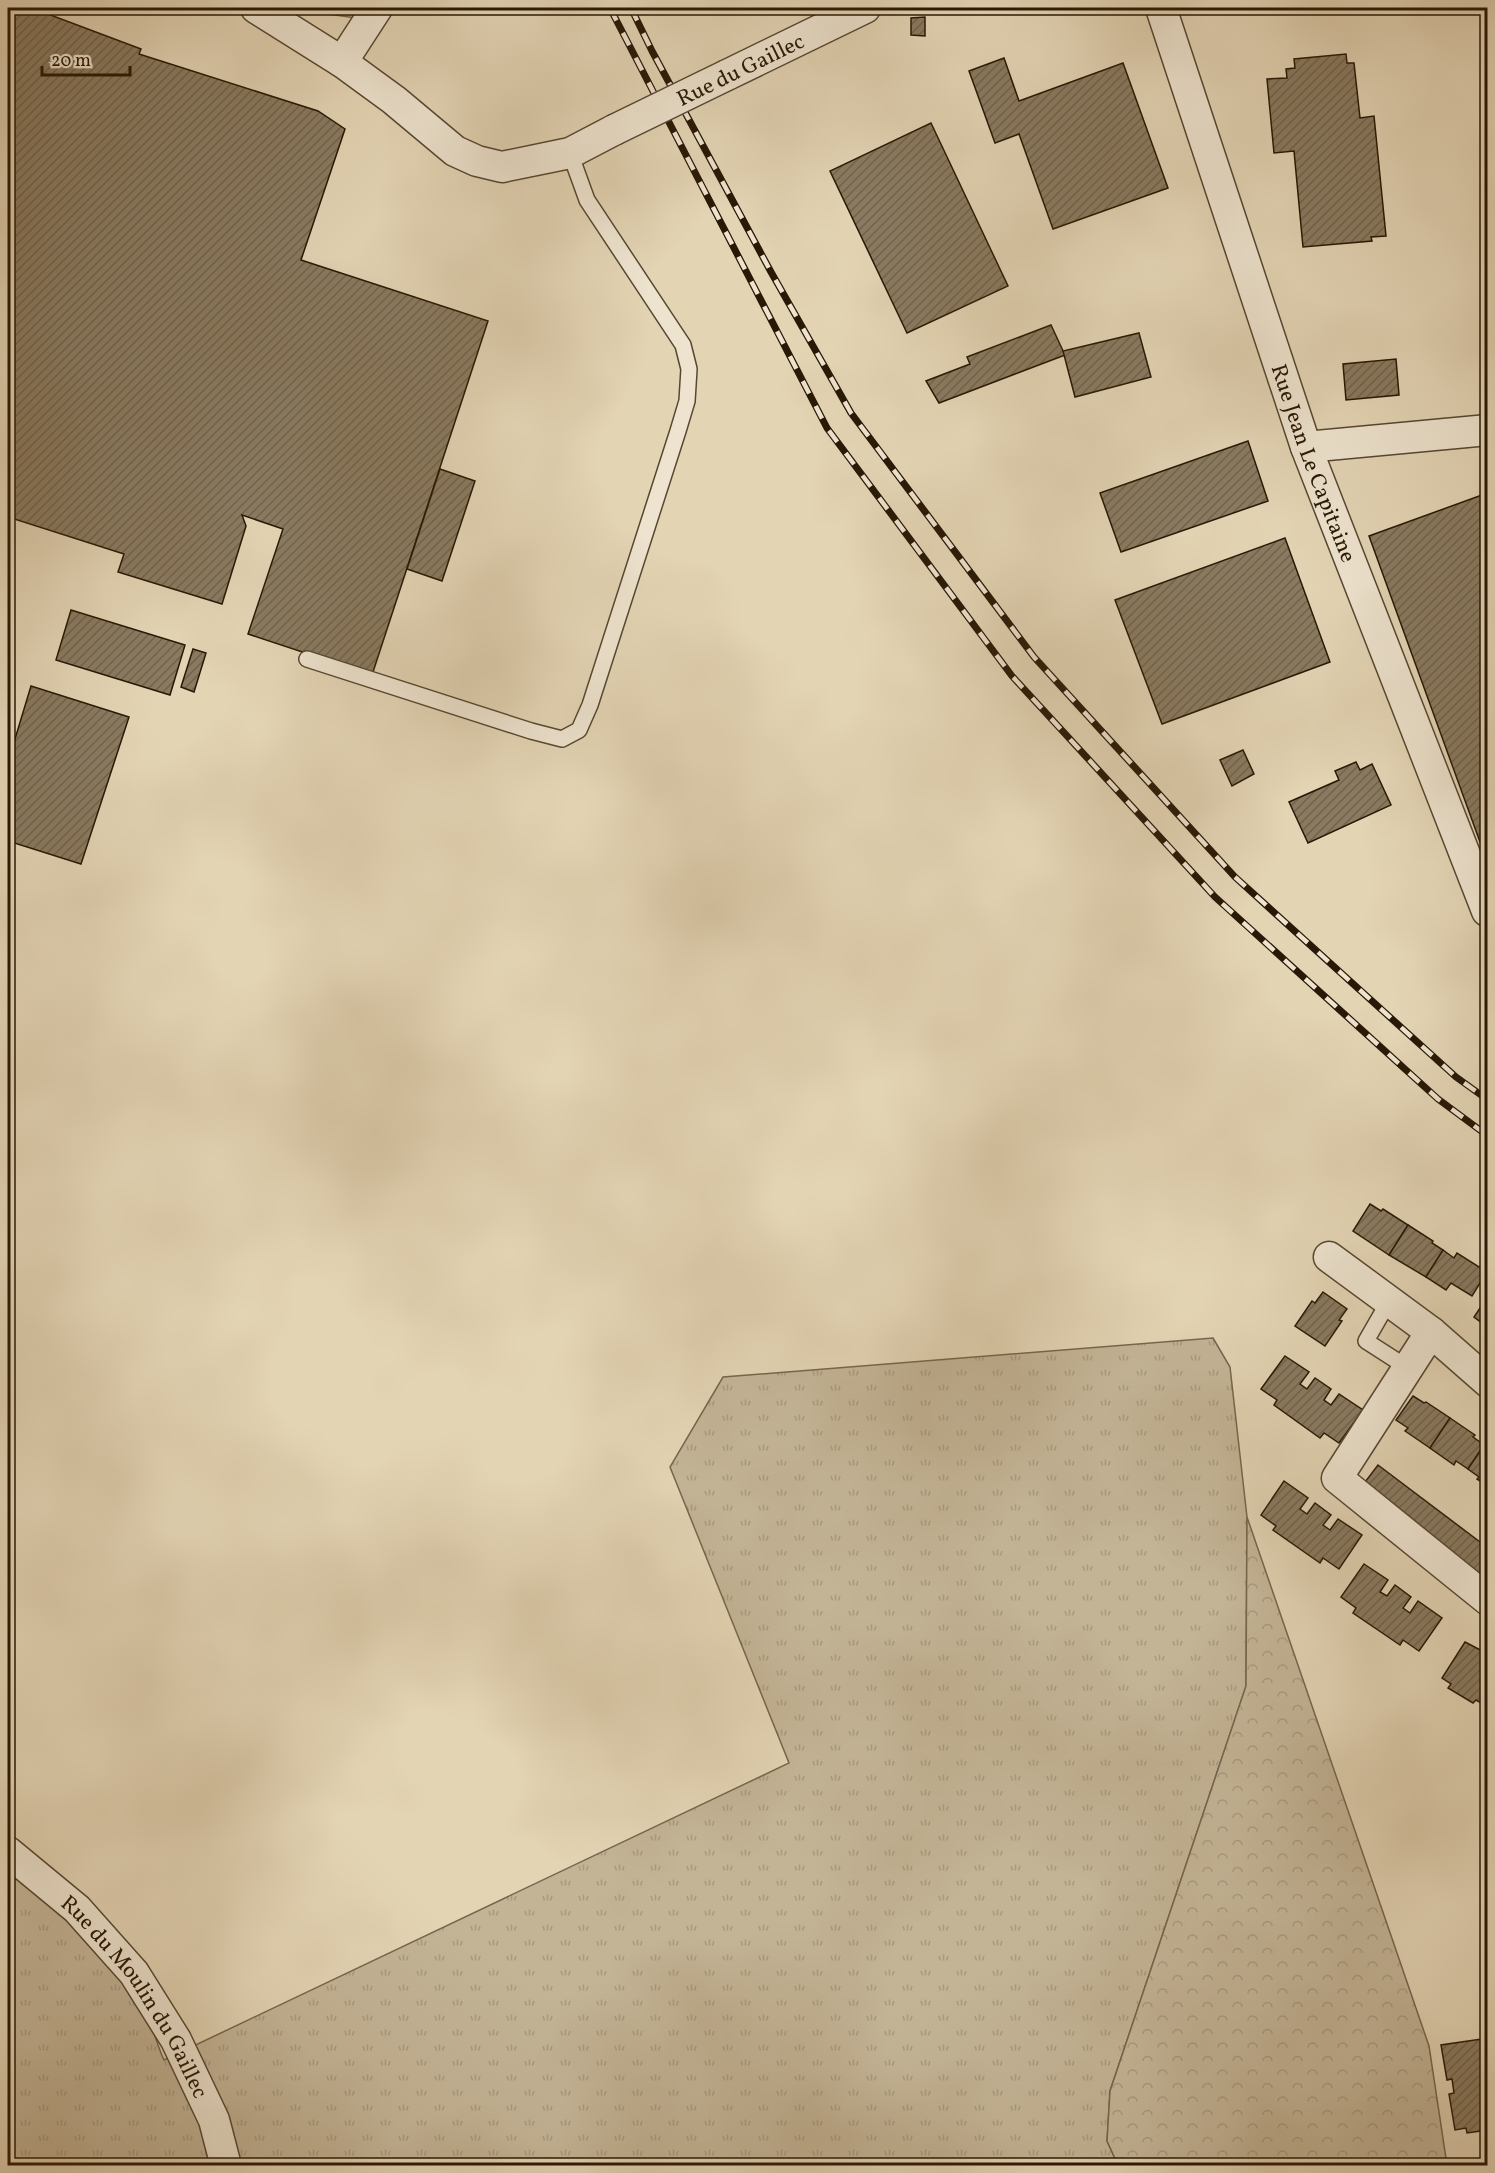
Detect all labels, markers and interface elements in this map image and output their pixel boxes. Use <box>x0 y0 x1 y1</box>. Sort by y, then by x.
street label: Rue du Gaillec <box>672 27 810 116</box>
scale bar <box>42 39 130 77</box>
text: 20 m <box>51 49 91 74</box>
street label: Rue Jean Le Capitaine <box>1262 360 1363 567</box>
street label: Rue du Moulin du Gaillec <box>53 1889 214 2104</box>

